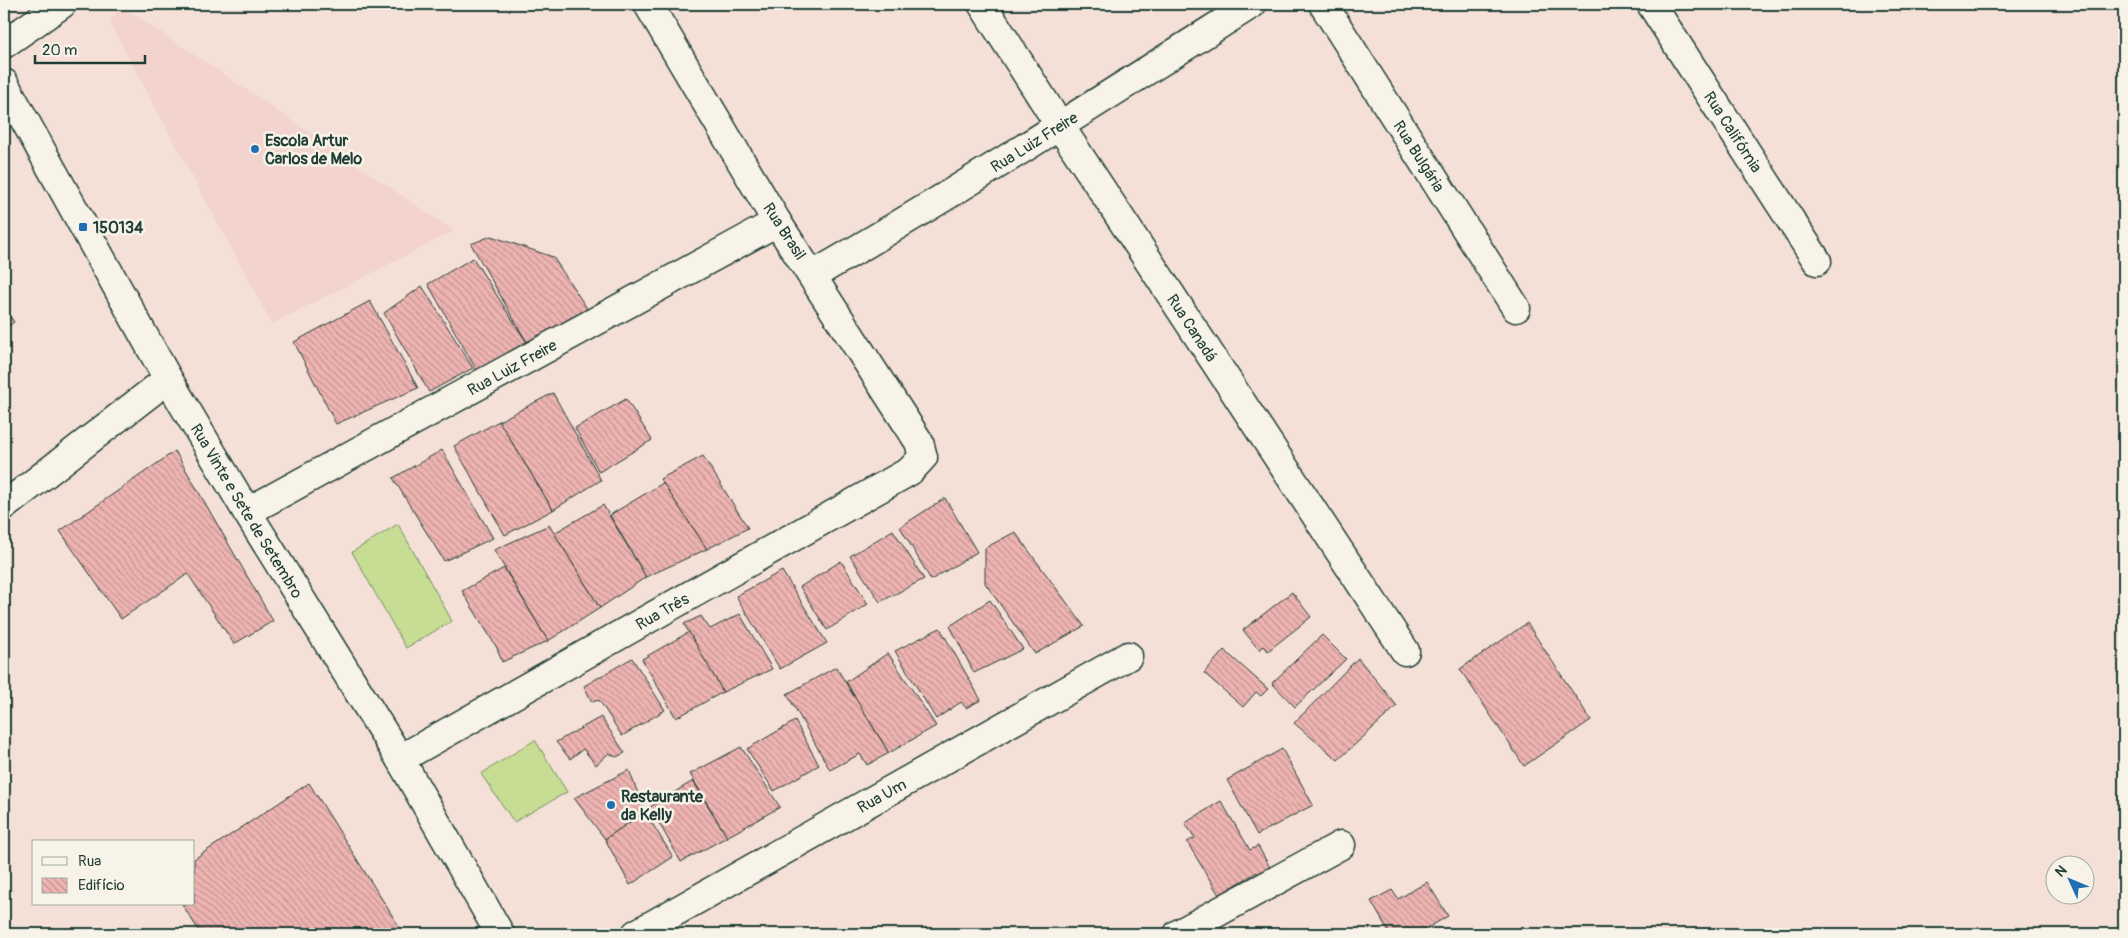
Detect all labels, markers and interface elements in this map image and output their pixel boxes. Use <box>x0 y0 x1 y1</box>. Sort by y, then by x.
scale bar <box>35 32 145 64</box>
text: 20 m <box>42 41 77 60</box>
street label: Rua Califórnia <box>1699 88 1766 177</box>
street label: Rua Luiz Freire <box>987 108 1082 177</box>
street label: Rua Bulgária <box>1389 117 1449 196</box>
place label: Escola Artur Carlos de Melo <box>265 131 363 169</box>
marker: Escola Artur Carlos de Melo <box>249 143 261 155</box>
street label: Rua Brasil <box>758 199 810 264</box>
place label: 150134 <box>93 218 144 238</box>
marker: 150134 <box>77 221 89 233</box>
street label: Rua Canadá <box>1162 290 1221 366</box>
street label: Rua Luiz Freire <box>464 335 561 400</box>
street label: Rua Vinte e Sete de Setembro <box>186 420 307 602</box>
street label: Rua Três <box>632 589 693 635</box>
street label: Rua Um <box>854 774 910 818</box>
place label: Restaurante da Kelly <box>621 787 704 825</box>
marker: Restaurante da Kelly <box>605 799 617 811</box>
legend <box>32 840 195 906</box>
text: Rua <box>78 852 101 871</box>
north arrow <box>2046 856 2096 906</box>
text: N <box>2052 862 2070 881</box>
text: Edifício <box>78 876 124 895</box>

